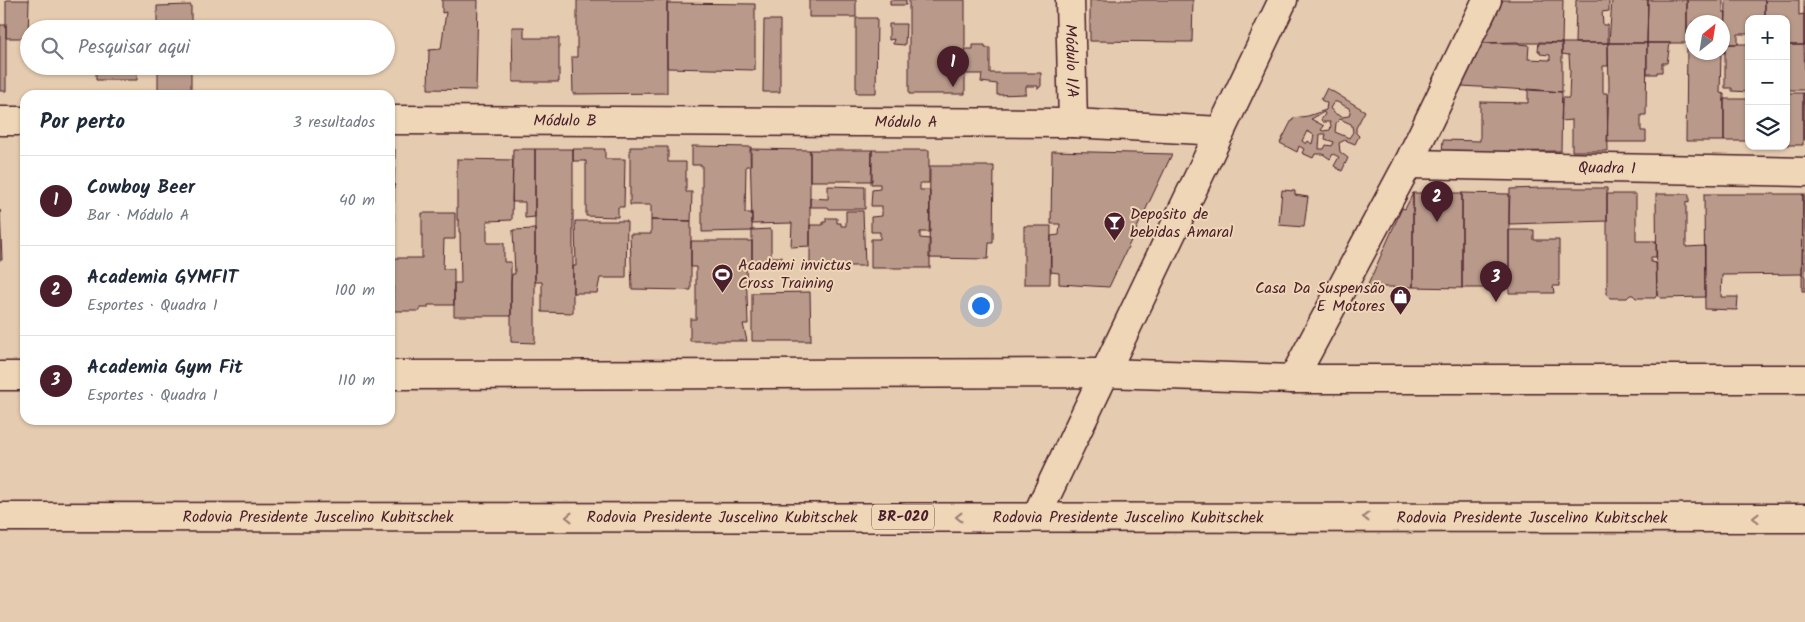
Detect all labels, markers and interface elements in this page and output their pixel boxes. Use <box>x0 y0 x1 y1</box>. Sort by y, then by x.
north arrow <box>1685 15 1730 60</box>
map controls <box>1745 15 1790 150</box>
button: + <box>1745 15 1790 60</box>
search box <box>20 20 395 75</box>
street label: Módulo 1/A <box>1058 24 1085 98</box>
text: Pesquisar aqui <box>78 33 190 63</box>
icon: search <box>38 34 66 62</box>
pin: 1 <box>937 46 969 87</box>
button: − <box>1745 60 1790 105</box>
button: layers <box>1745 105 1790 150</box>
text: Por perto <box>40 106 125 139</box>
street label: Módulo B <box>533 108 597 133</box>
text: 3 resultados <box>293 110 375 135</box>
street label: Módulo A <box>875 110 938 135</box>
street label: Quadra 1 <box>1578 155 1636 181</box>
text: Cowboy Beer <box>87 173 195 203</box>
pin: 2 <box>1421 181 1453 222</box>
text: 1 <box>54 188 58 213</box>
text: 40 m <box>339 188 375 213</box>
place label: Deposito de bebidas Amaral <box>1130 202 1233 245</box>
text: Bar · Módulo A <box>87 203 189 228</box>
bar icon: Deposito de bebidas Amaral <box>1102 211 1126 242</box>
place label: Academi invictus Cross Training <box>738 253 851 296</box>
pin: 3 <box>1480 261 1512 302</box>
sports icon: Academi invictus Cross Training <box>710 262 734 293</box>
text: Academia GYMFIT <box>87 263 238 293</box>
place label: Casa Da Suspensão E Motores <box>1255 276 1385 319</box>
text: 2 <box>51 278 61 303</box>
text: 100 m <box>335 278 375 303</box>
shop icon: Casa Da Suspensão E Motores <box>1389 285 1413 316</box>
text: Esportes · Quadra 1 <box>87 293 218 318</box>
your location <box>968 293 994 319</box>
text: Academia Gym Fit <box>87 353 243 383</box>
text: 3 <box>52 368 60 393</box>
text: 110 m <box>338 368 375 393</box>
text: Esportes · Quadra 1 <box>87 383 218 408</box>
road number: BR-020 <box>872 504 934 530</box>
street label: Rodovia Presidente Juscelino Kubitschek <box>183 505 454 530</box>
street label: Rodovia Presidente Juscelino Kubitschek <box>587 505 858 530</box>
street label: Rodovia Presidente Juscelino Kubitschek <box>993 505 1264 530</box>
street label: Rodovia Presidente Juscelino Kubitschek <box>1397 505 1668 530</box>
one-way arrow <box>565 512 572 522</box>
one-way arrow <box>955 512 962 522</box>
one-way arrow <box>1362 512 1370 522</box>
one-way arrow <box>1752 513 1760 523</box>

